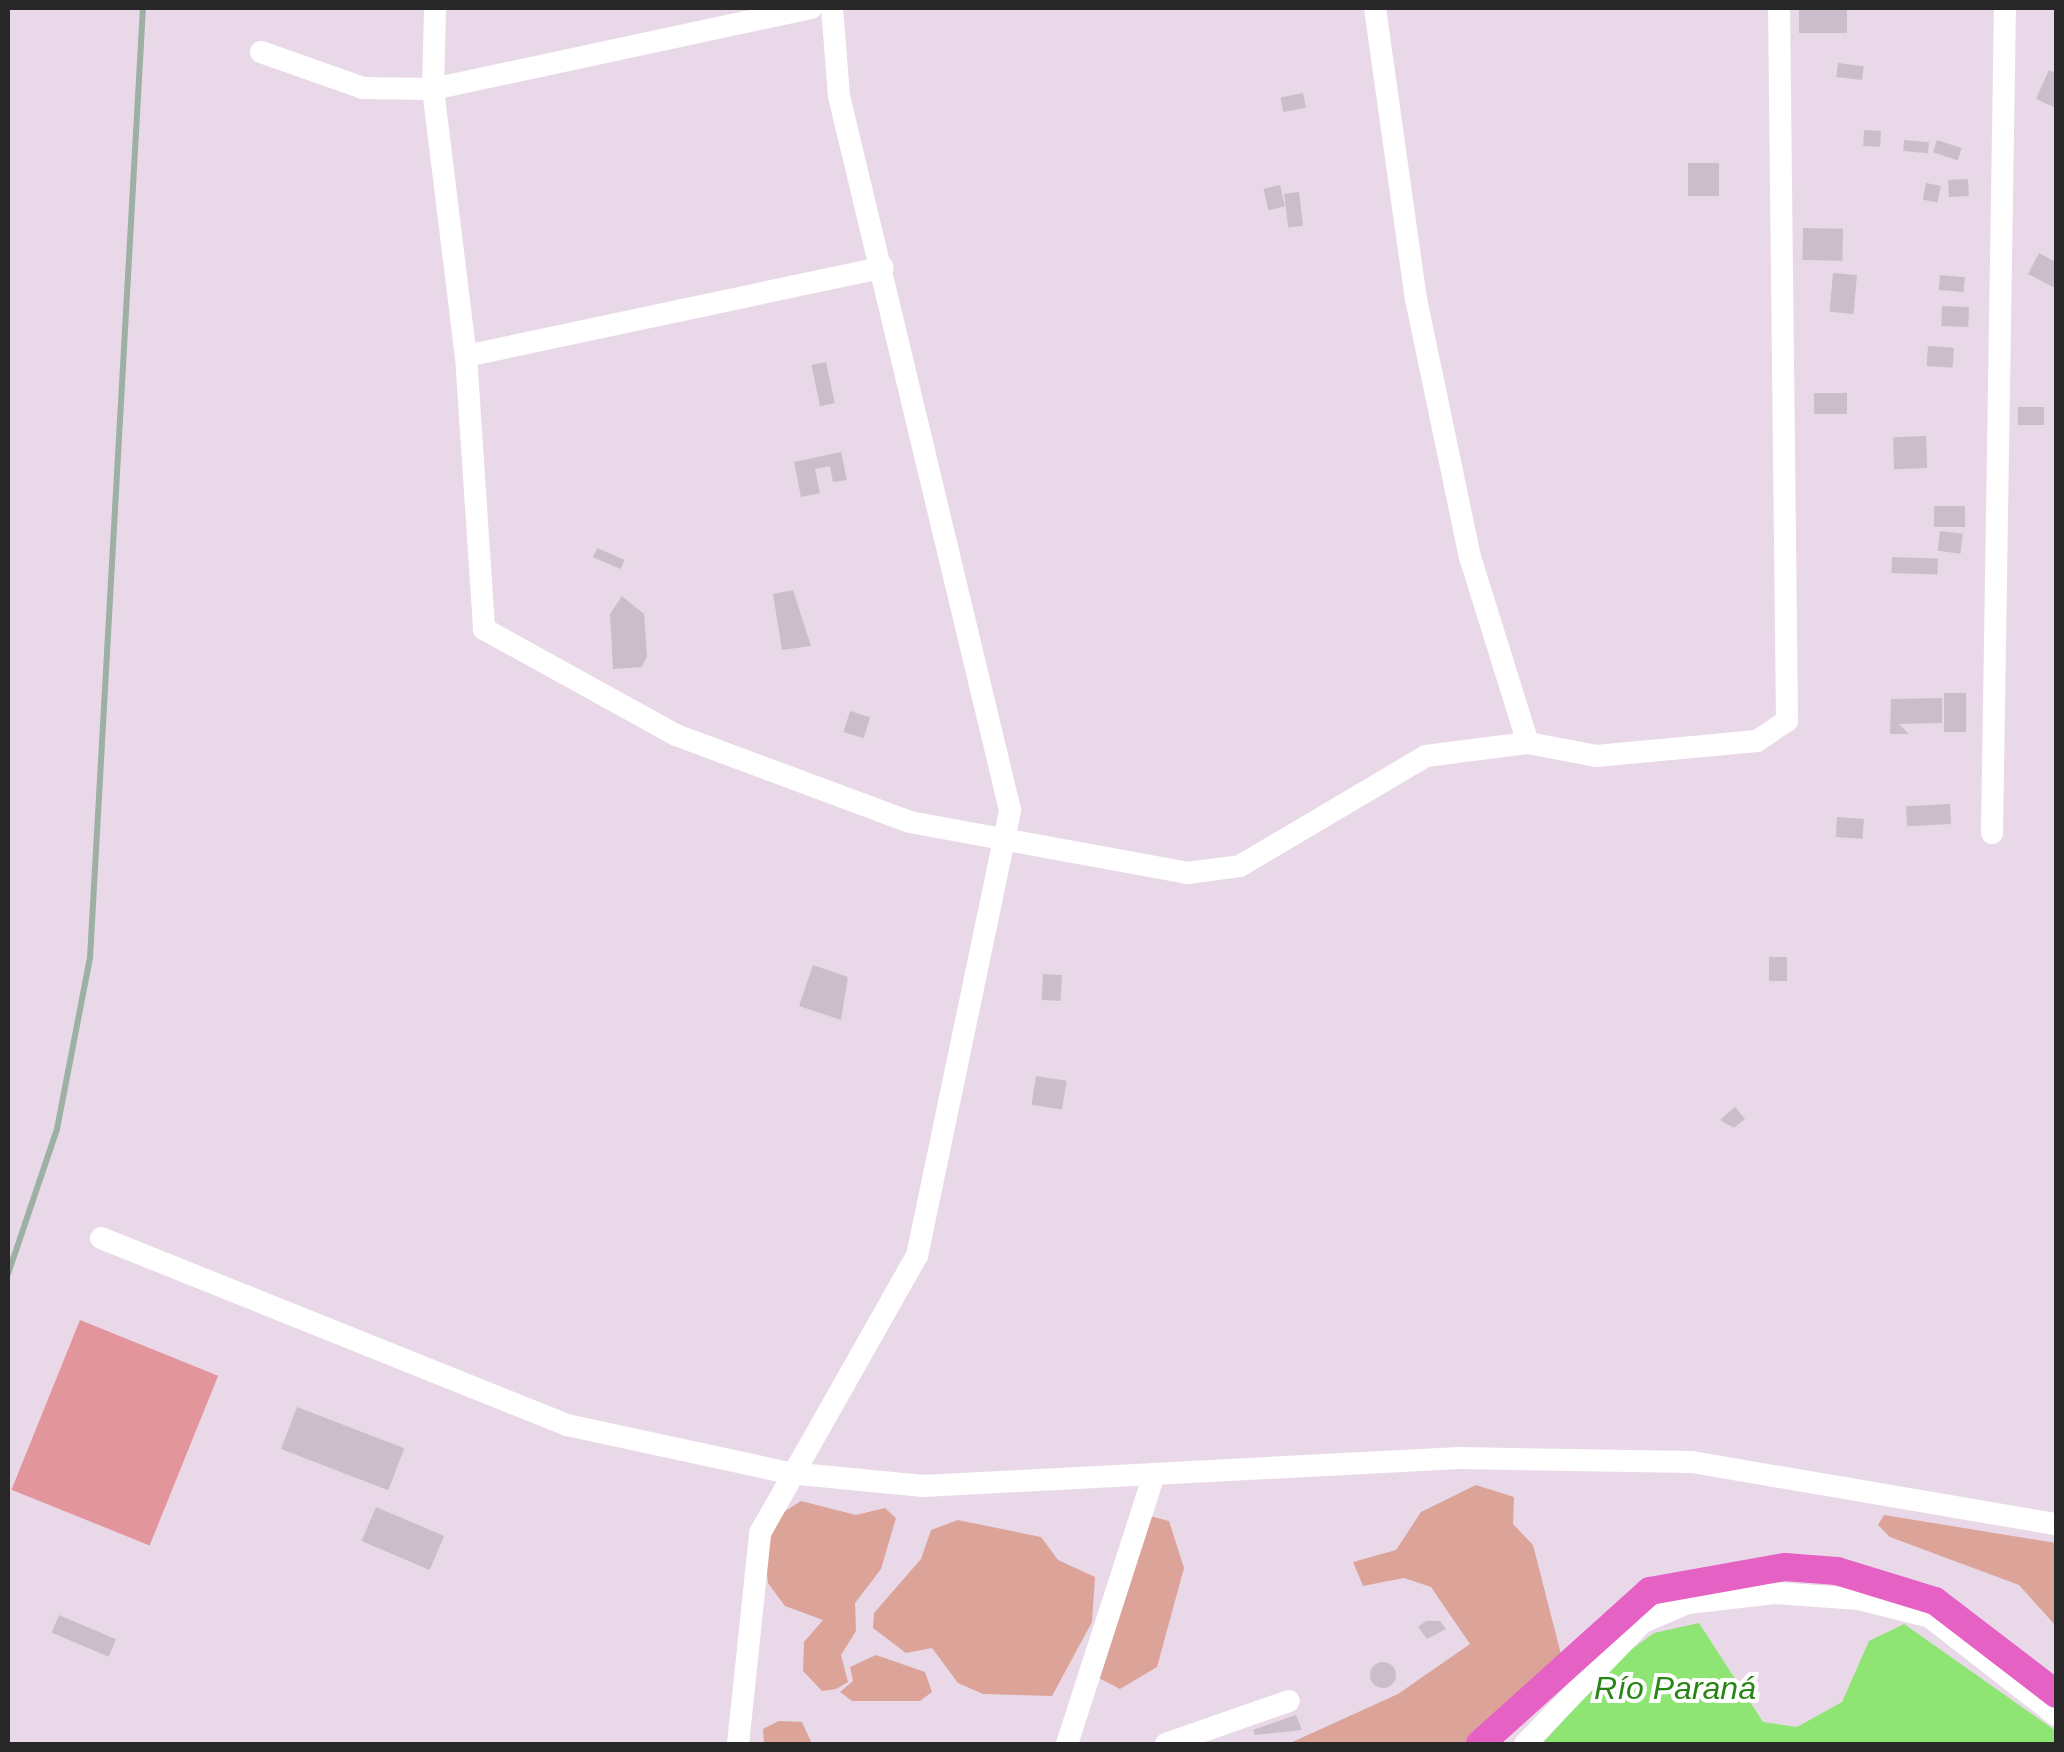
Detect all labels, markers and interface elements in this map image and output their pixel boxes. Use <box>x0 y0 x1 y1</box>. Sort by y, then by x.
water label: Río Paraná <box>1594 1669 1756 1707</box>

